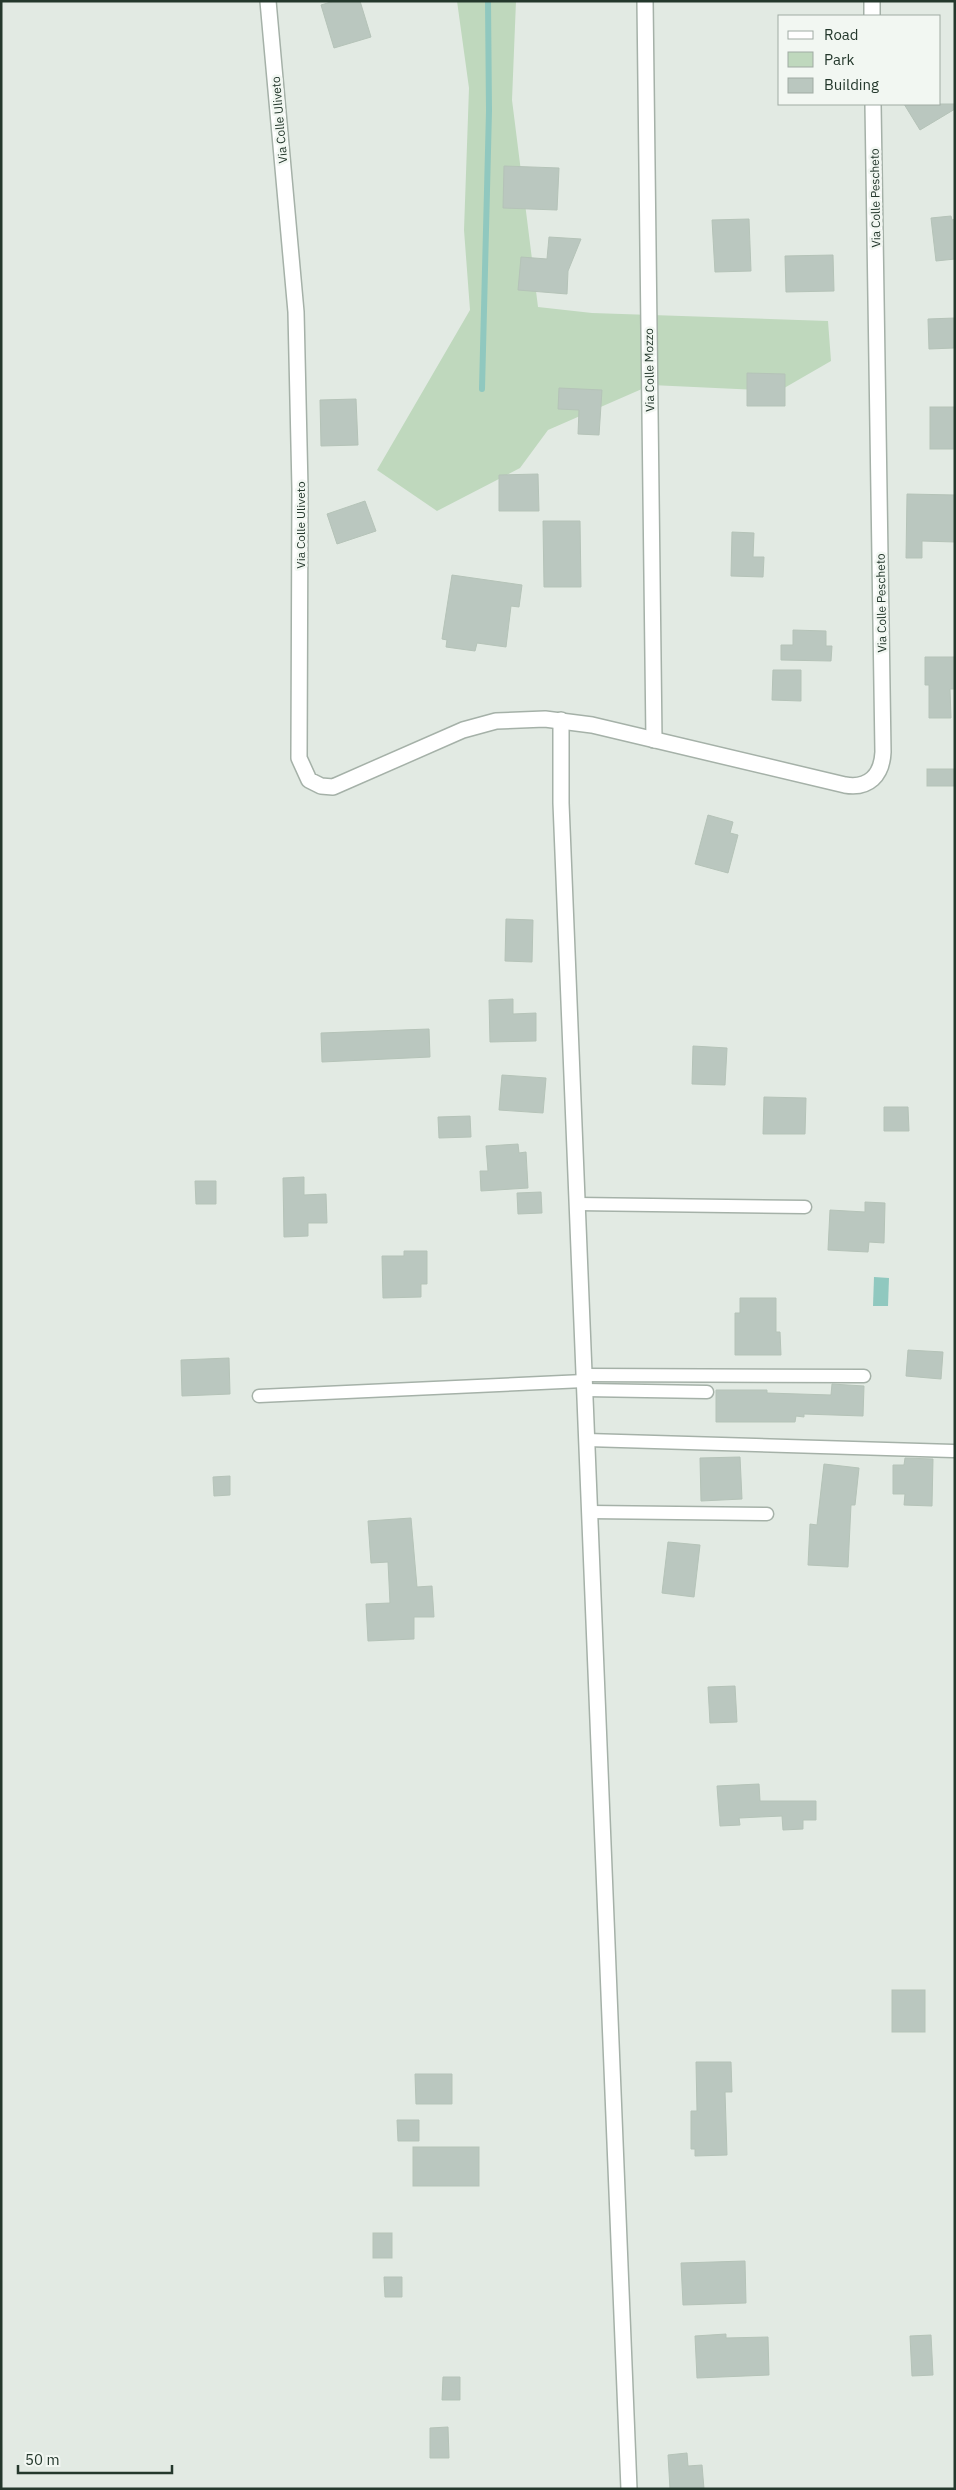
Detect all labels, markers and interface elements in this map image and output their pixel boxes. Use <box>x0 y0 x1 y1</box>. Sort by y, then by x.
legend <box>778 15 941 105</box>
text: Road <box>824 25 859 44</box>
text: Park <box>824 50 854 69</box>
text: Building <box>824 75 879 94</box>
street label: Via Colle Uliveto <box>268 76 290 164</box>
street label: Via Colle Pescheto <box>867 148 883 248</box>
street label: Via Colle Mozzo <box>641 328 657 412</box>
street label: Via Colle Uliveto <box>293 481 308 569</box>
street label: Via Colle Pescheto <box>873 553 889 653</box>
scale bar <box>18 2442 171 2474</box>
text: 50 m <box>25 2450 60 2469</box>

